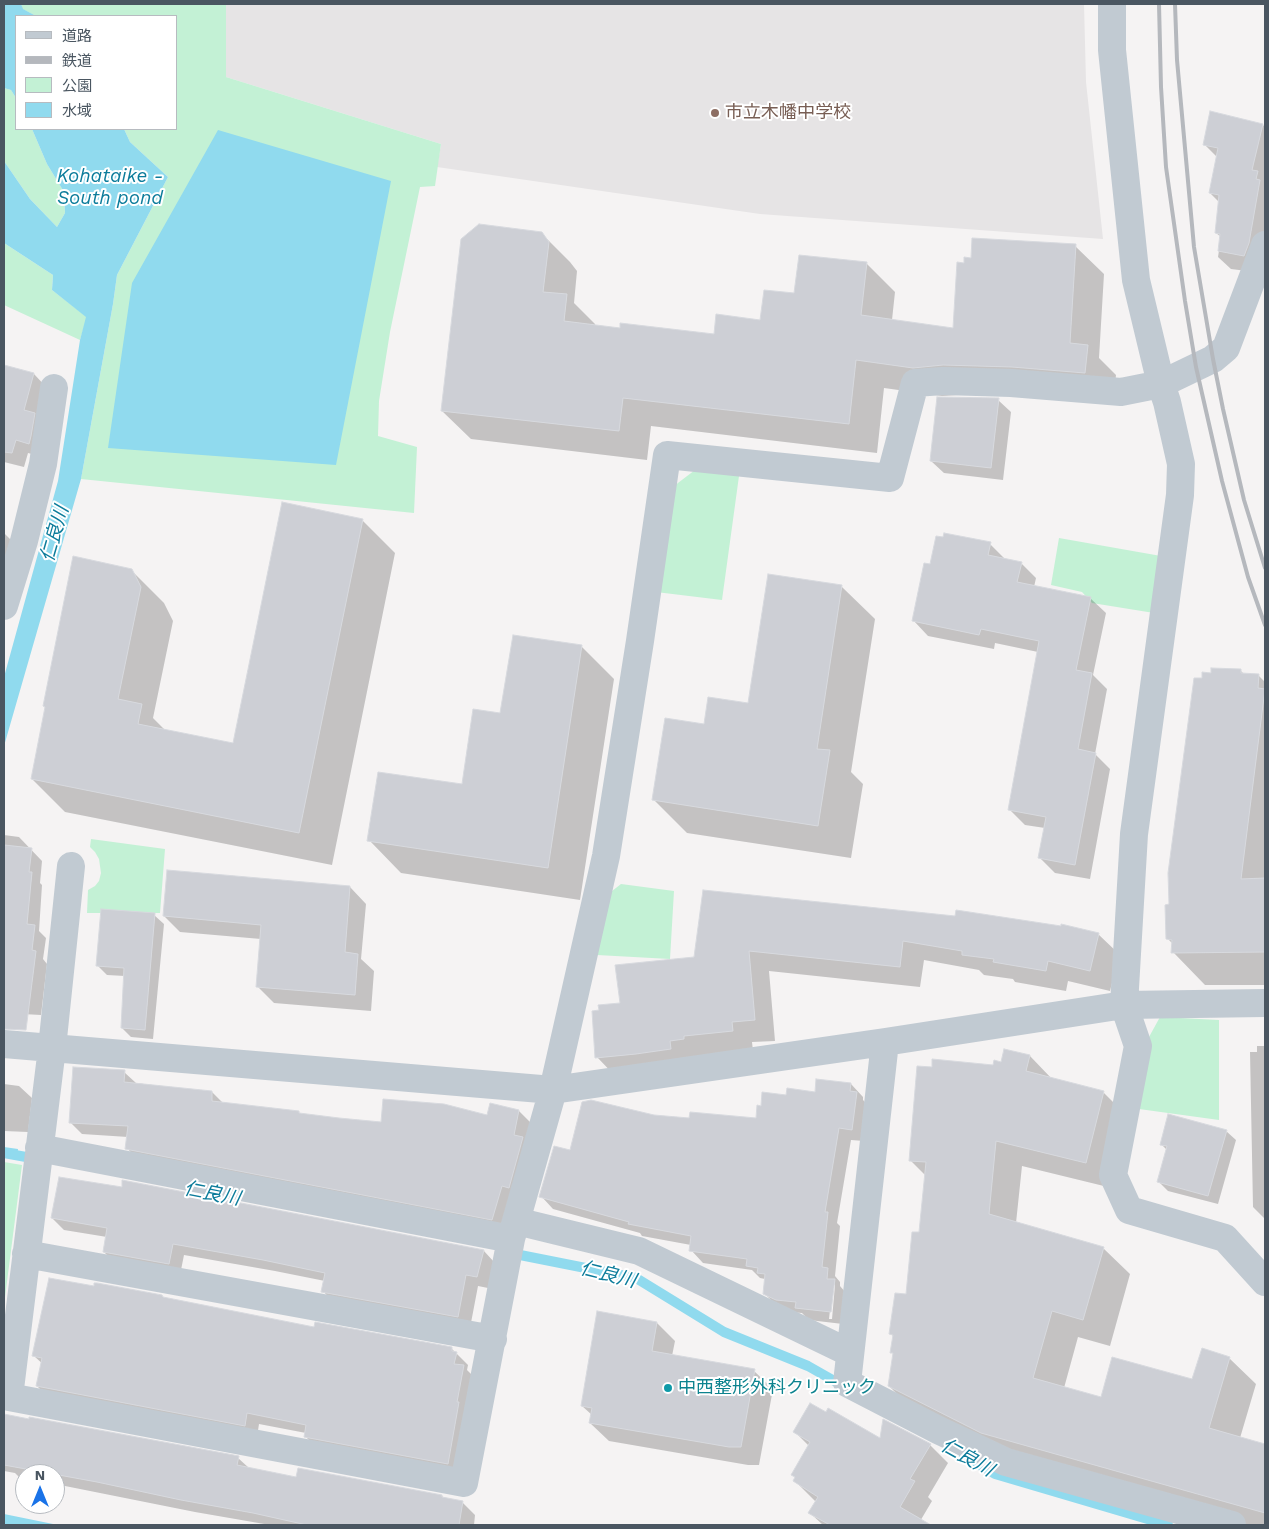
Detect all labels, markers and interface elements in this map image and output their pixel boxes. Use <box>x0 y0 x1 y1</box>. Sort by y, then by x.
legend <box>15 15 178 130</box>
text: 道路 <box>62 27 92 45</box>
text: 鉄道 <box>62 52 92 70</box>
text: 公園 <box>62 77 92 95</box>
text: 水域 <box>62 102 92 120</box>
place label: 市立木幡中学校 <box>725 102 851 124</box>
marker: 市立木幡中学校 <box>709 107 721 119</box>
water label: Kohataike - South pond <box>57 165 163 209</box>
water label: 仁良川 <box>36 503 74 565</box>
water label: 仁良川 <box>182 1177 242 1211</box>
water label: 仁良川 <box>578 1257 638 1293</box>
place label: 中西整形外科クリニック <box>678 1377 876 1399</box>
marker: 中西整形外科クリニック <box>662 1382 674 1394</box>
water label: 仁良川 <box>937 1434 997 1482</box>
north arrow <box>15 1464 65 1514</box>
text: N <box>35 1467 45 1483</box>

